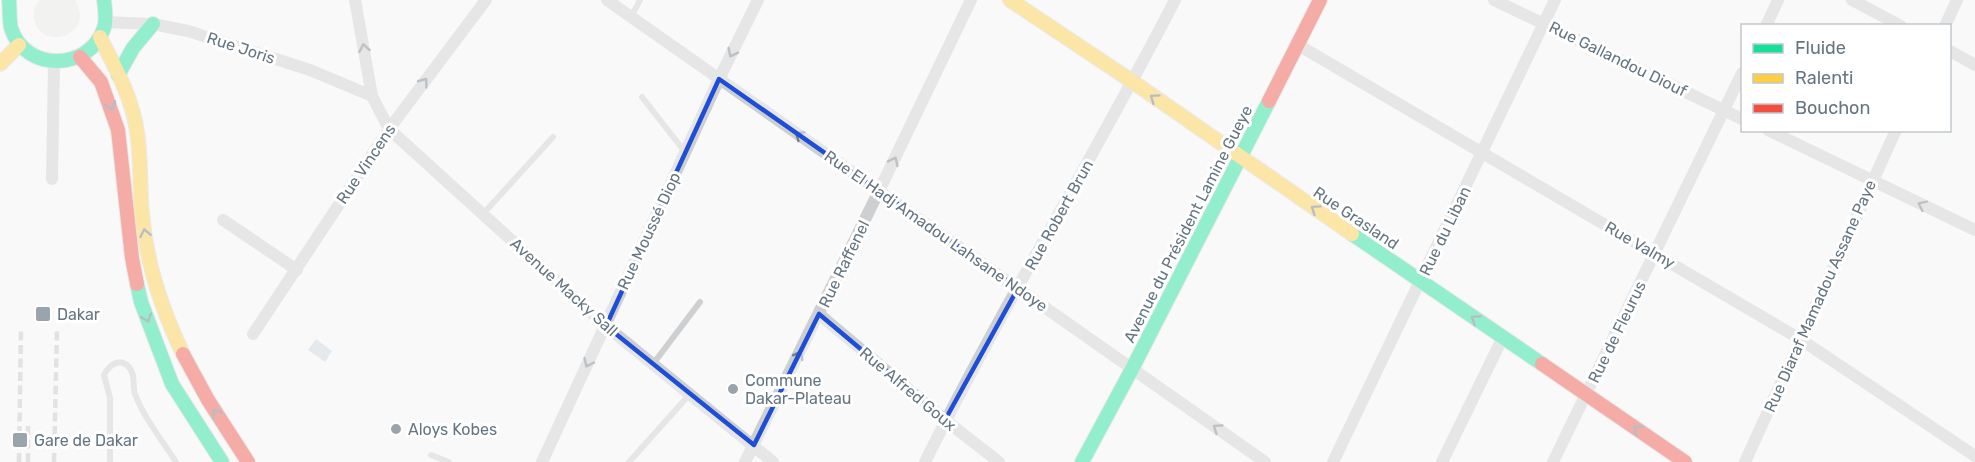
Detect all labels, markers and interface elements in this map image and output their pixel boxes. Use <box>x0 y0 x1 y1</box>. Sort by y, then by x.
street label: Rue Gallandou Diouf <box>1546 17 1691 101</box>
legend <box>1741 24 1951 132</box>
street label: Rue Joris <box>205 28 277 68</box>
text: Fluide <box>1795 37 1846 59</box>
one-way arrow <box>358 43 371 53</box>
one-way arrow <box>728 46 739 57</box>
text: Ralenti <box>1795 67 1853 89</box>
one-way arrow <box>417 78 428 89</box>
one-way arrow <box>1150 94 1161 105</box>
text: Bouchon <box>1795 97 1870 119</box>
one-way arrow <box>103 100 116 111</box>
street label: Avenue du Président Lamine Gueye <box>1120 102 1256 346</box>
street label: Rue Vincens <box>332 120 400 208</box>
one-way arrow <box>795 131 806 142</box>
street label: Rue El Hadj Amadou Lahsane Ndoye <box>821 146 1051 316</box>
one-way arrow <box>886 156 898 167</box>
street label: Rue Robert Brun <box>1021 156 1097 274</box>
street label: Rue Moussé Diop <box>613 169 685 293</box>
street label: Rue Diaraf Mamadou Assane Paye <box>1760 177 1880 415</box>
street label: Rue Grasland <box>1310 183 1402 253</box>
street label: Rue du Liban <box>1415 183 1475 279</box>
one-way arrow <box>1918 200 1929 212</box>
one-way arrow <box>1310 205 1321 216</box>
street label: Rue Raffenel <box>815 217 873 311</box>
street label: Rue Valmy <box>1602 217 1679 273</box>
one-way arrow <box>139 229 152 239</box>
street label: Avenue Macky Sall <box>507 234 621 340</box>
street label: Rue de Fleurus <box>1584 278 1650 386</box>
marker: Dakar <box>34 305 52 323</box>
place label: Dakar <box>57 305 100 324</box>
one-way arrow <box>140 312 152 323</box>
one-way arrow <box>1471 315 1482 326</box>
street label: Rue Alfred Goux <box>856 343 960 435</box>
one-way arrow <box>791 350 803 361</box>
one-way arrow <box>584 356 596 367</box>
place label: Commune Dakar-Plateau <box>745 371 851 408</box>
marker: Commune Dakar-Plateau <box>726 382 740 396</box>
one-way arrow <box>212 409 223 420</box>
place label: Aloys Kobes <box>408 420 497 439</box>
marker: Aloys Kobes <box>389 422 403 436</box>
one-way arrow <box>1212 424 1223 435</box>
one-way arrow <box>1632 425 1643 436</box>
marker: Gare de Dakar <box>11 431 29 449</box>
place label: Gare de Dakar <box>34 431 138 450</box>

